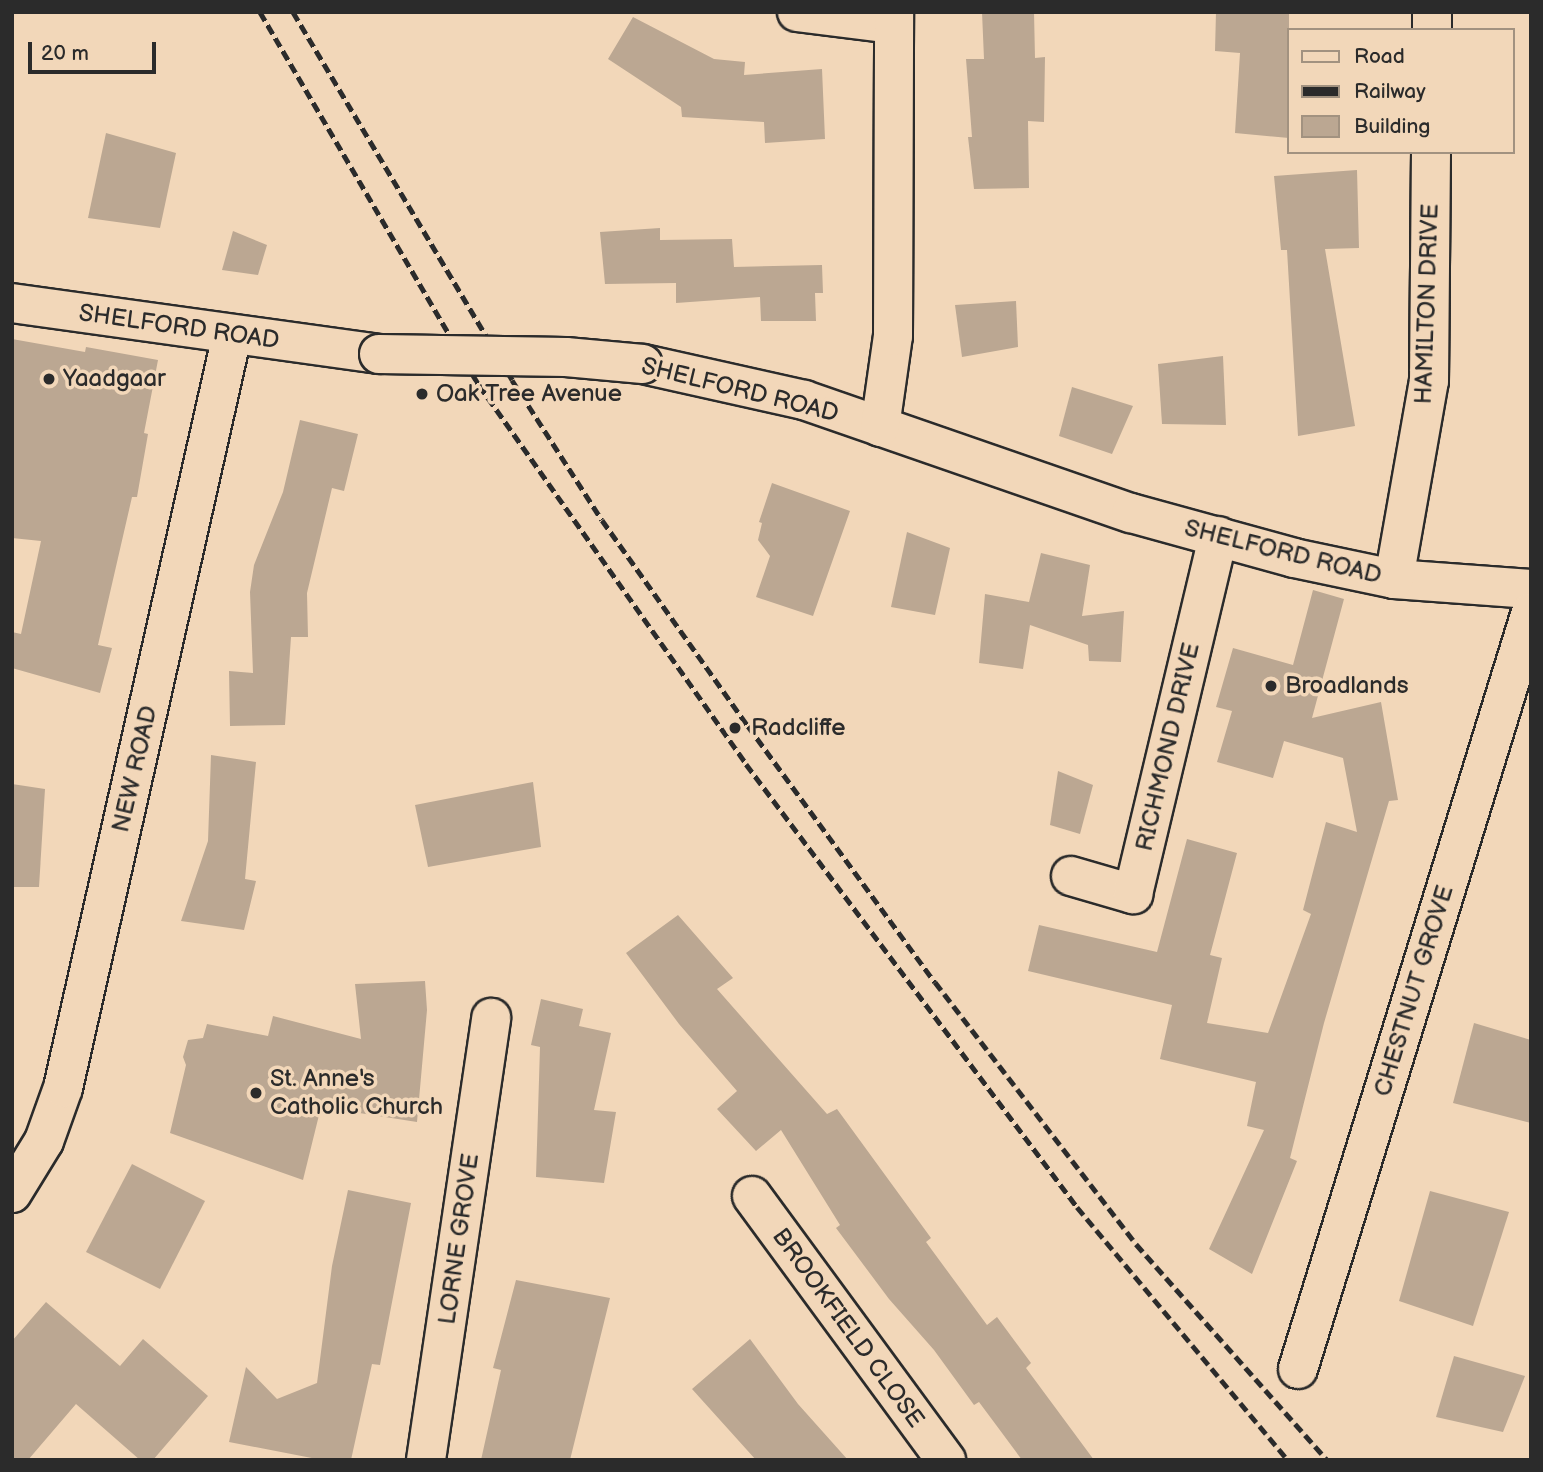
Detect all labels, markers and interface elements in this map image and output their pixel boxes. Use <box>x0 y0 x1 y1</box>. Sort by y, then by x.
scale bar <box>32 28 159 72</box>
legend <box>1288 28 1515 154</box>
text: 20 m <box>41 41 89 66</box>
text: Road <box>1354 44 1405 69</box>
text: Railway <box>1354 79 1426 104</box>
text: Building <box>1354 114 1430 139</box>
street label: HAMILTON DRIVE <box>1409 203 1445 405</box>
street label: SHELFORD ROAD <box>77 299 281 355</box>
street label: SHELFORD ROAD <box>638 352 842 428</box>
place label: Yaadgaar <box>63 365 166 393</box>
marker: Yaadgaar <box>41 371 57 387</box>
place label: Oak Tree Avenue <box>436 380 623 408</box>
marker: Oak Tree Avenue <box>414 386 430 402</box>
street label: SHELFORD ROAD <box>1181 514 1385 590</box>
street label: RICHMOND DRIVE <box>1130 640 1206 854</box>
place label: Broadlands <box>1285 672 1409 700</box>
marker: Broadlands <box>1263 678 1279 694</box>
street label: NEW ROAD <box>106 703 164 835</box>
place label: Radcliffe <box>751 714 845 742</box>
marker: Radcliffe <box>725 718 745 738</box>
street label: CHESTNUT GROVE <box>1368 882 1460 1100</box>
place label: St. Anne's Catholic Church <box>270 1065 443 1121</box>
marker: St. Anne's Catholic Church <box>248 1085 264 1101</box>
street label: LORNE GROVE <box>433 1152 485 1326</box>
street label: BROOKFIELD CLOSE <box>766 1223 930 1433</box>

